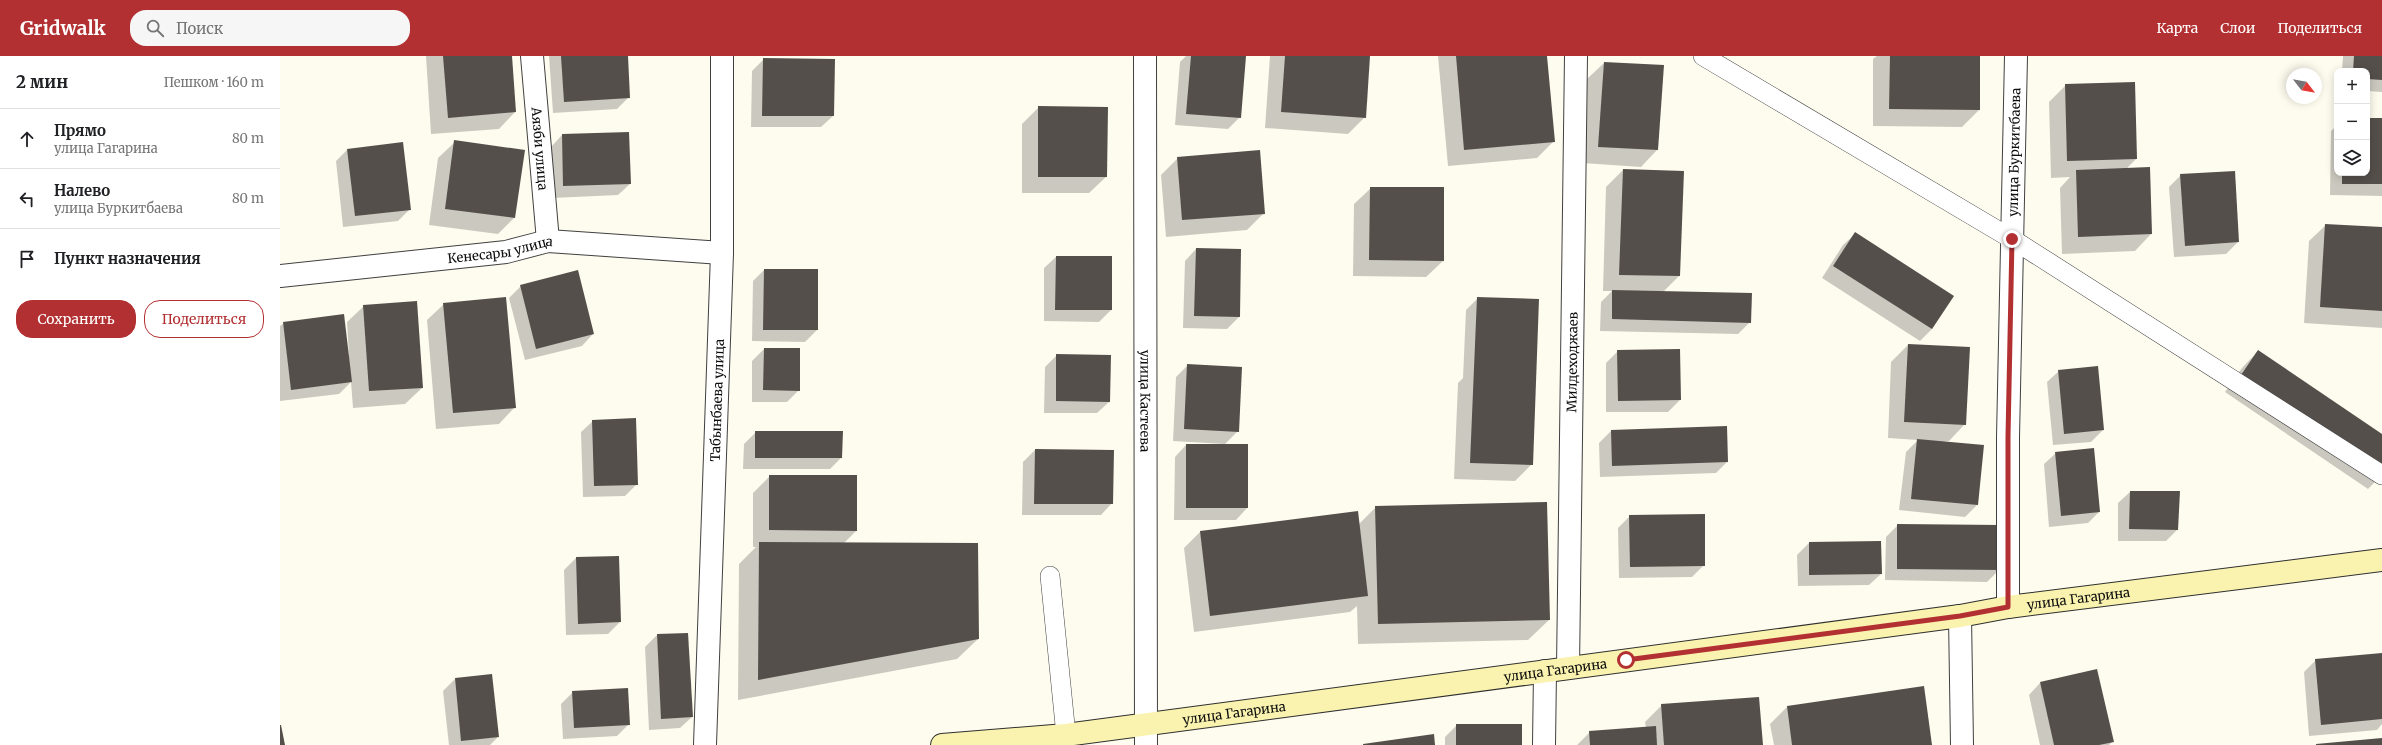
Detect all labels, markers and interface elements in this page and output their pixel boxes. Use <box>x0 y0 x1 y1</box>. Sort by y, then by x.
search box <box>130 10 410 46</box>
text: Gridwalk <box>20 16 106 40</box>
icon: search <box>144 17 166 39</box>
text: Поиск <box>176 19 223 38</box>
text: Карта <box>2156 19 2198 37</box>
text: Слои <box>2220 19 2255 37</box>
text: Поделиться <box>2277 19 2362 37</box>
north arrow <box>2286 68 2322 104</box>
map controls <box>2334 68 2370 176</box>
button: + <box>2334 68 2370 104</box>
text: 2 мин <box>16 71 68 93</box>
text: Пешком · 160 m <box>164 74 264 91</box>
street label: улица Буркитбаева <box>2004 87 2024 217</box>
button: − <box>2334 104 2370 140</box>
street label: Аязби улица <box>528 105 552 191</box>
text: Прямо <box>54 121 106 140</box>
icon: ahead <box>16 128 38 150</box>
text: 80 m <box>232 130 264 147</box>
text: улица Гагарина <box>54 140 158 157</box>
button: layers <box>2334 140 2370 176</box>
text: Налево <box>54 181 110 200</box>
icon: left <box>16 188 38 210</box>
text: 80 m <box>232 190 264 207</box>
text: улица Буркитбаева <box>54 200 183 217</box>
route end <box>2003 230 2021 248</box>
street label: Кенесары улица <box>447 232 553 267</box>
icon: arrive <box>16 248 38 270</box>
text: Пункт назначения <box>54 249 201 268</box>
button: Сохранить <box>16 300 136 338</box>
button: Поделиться <box>144 300 264 338</box>
street label: Милдеходжаев <box>1563 311 1581 412</box>
street label: Табынбаева улица <box>706 338 728 462</box>
street label: улица Кастеева <box>1137 350 1154 452</box>
street label: улица Гагарина <box>2026 583 2131 613</box>
route start <box>1617 651 1635 669</box>
street label: улица Гагарина <box>1503 655 1608 685</box>
street label: улица Гагарина <box>1182 697 1287 728</box>

